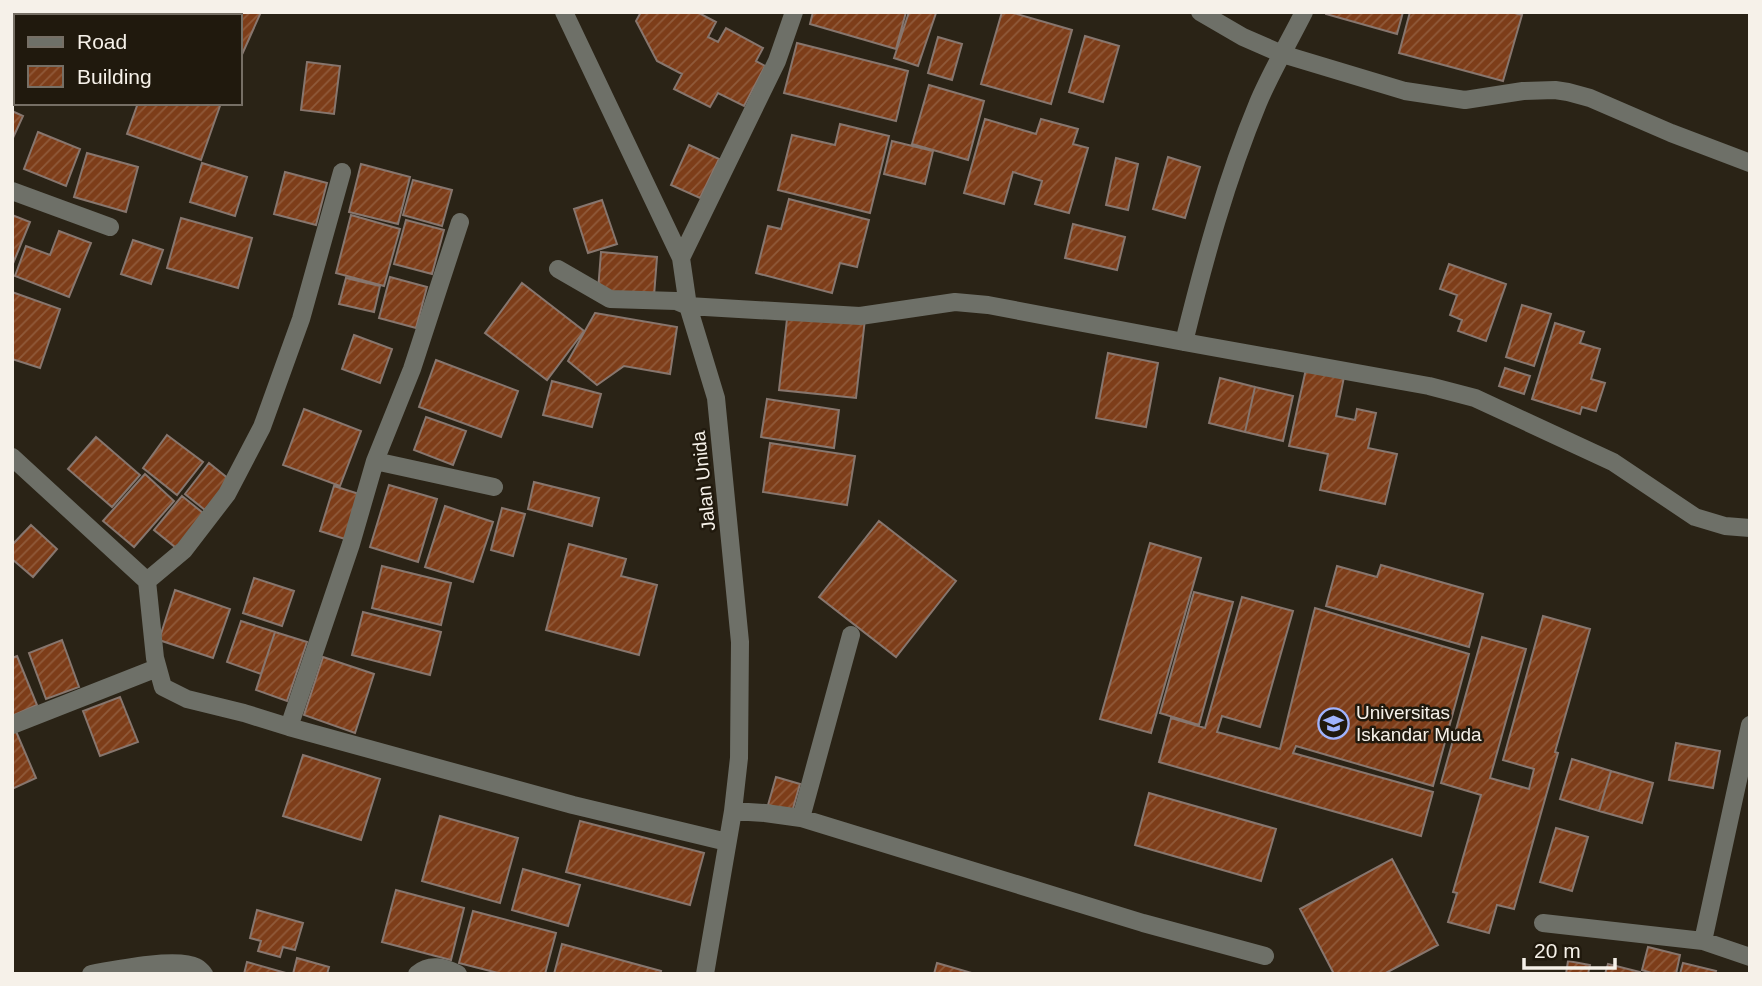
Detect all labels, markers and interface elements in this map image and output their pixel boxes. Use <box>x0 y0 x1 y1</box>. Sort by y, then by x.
legend <box>14 14 242 105</box>
text: Road <box>77 30 127 53</box>
text: Building <box>77 65 152 88</box>
street label: Jalan Unida <box>688 430 719 532</box>
place label: Universitas Iskandar Muda <box>1356 702 1482 745</box>
school or university icon: Universitas Iskandar Muda <box>1316 706 1350 740</box>
scale bar <box>1524 926 1615 970</box>
text: 20 m <box>1534 939 1581 962</box>

